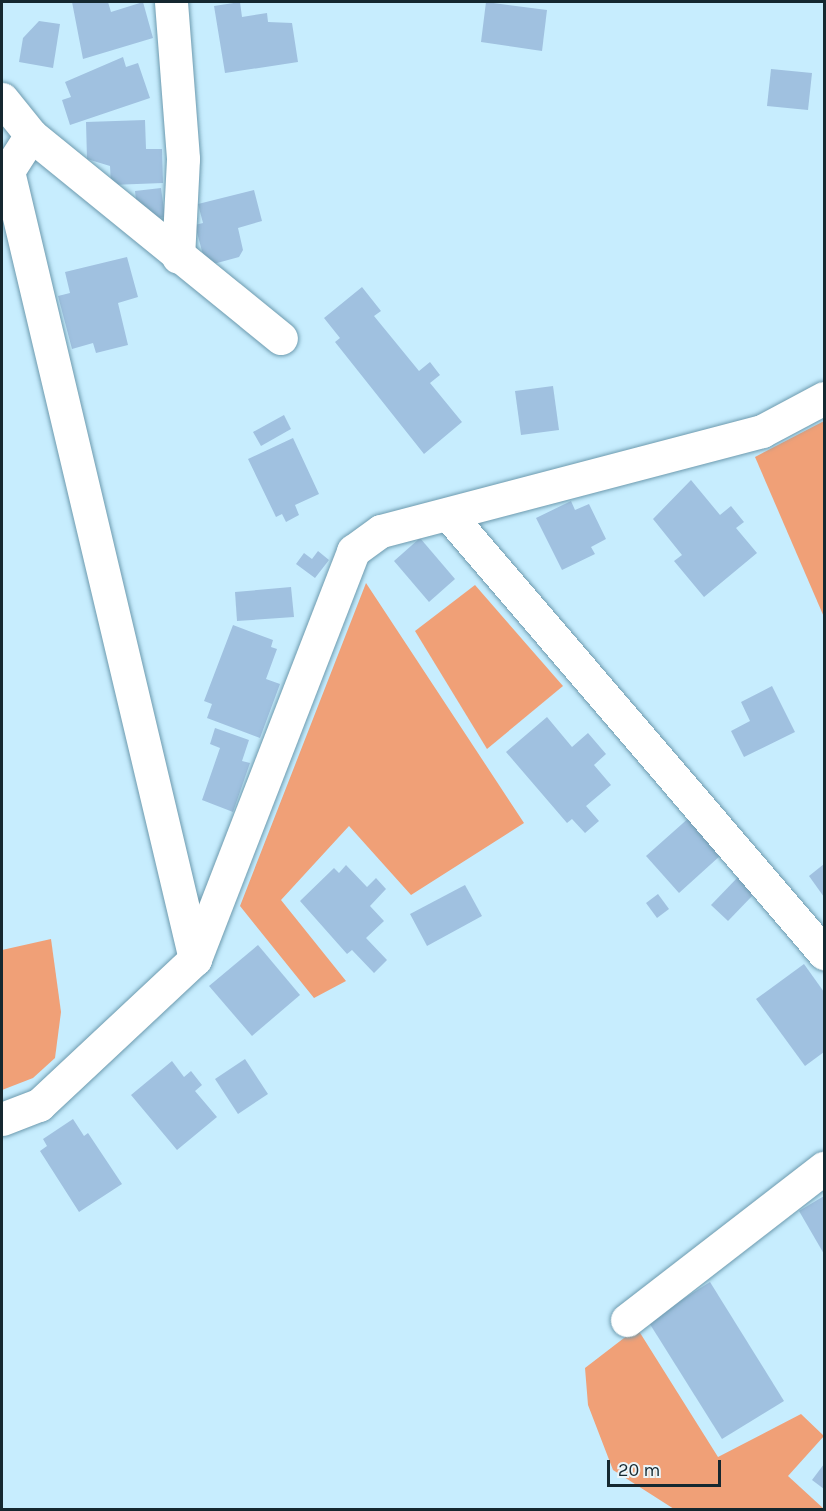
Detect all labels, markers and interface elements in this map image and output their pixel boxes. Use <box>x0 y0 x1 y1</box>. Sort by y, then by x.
scale bar <box>610 1448 724 1486</box>
text: 20 m <box>618 1459 660 1481</box>

